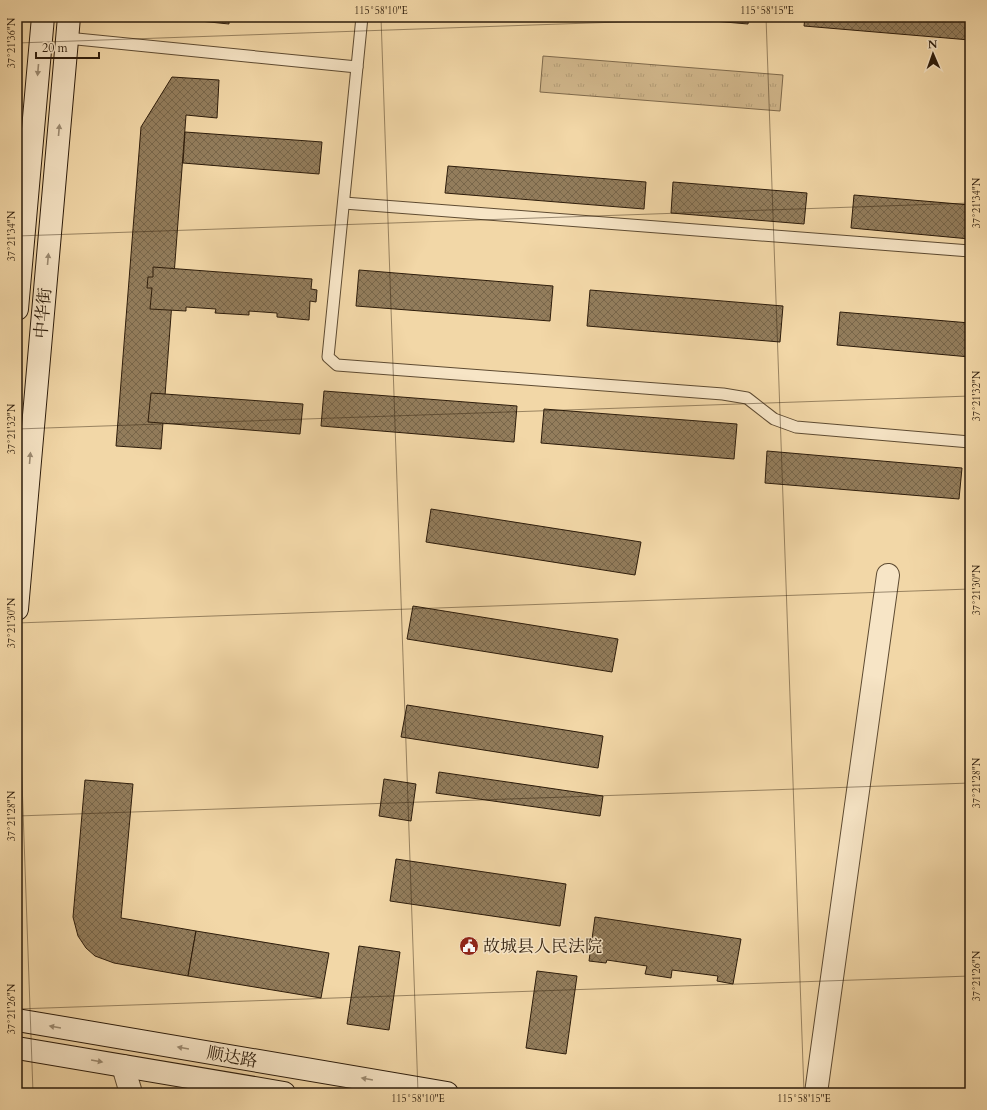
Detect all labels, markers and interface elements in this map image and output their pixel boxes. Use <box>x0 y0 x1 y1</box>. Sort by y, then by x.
text: 115°58'10"E <box>354 4 408 18</box>
text: 115°58'15"E <box>740 4 794 18</box>
text: 37°21'36"N <box>5 17 19 68</box>
scale bar <box>36 34 99 60</box>
north arrow <box>913 34 953 74</box>
text: N <box>928 37 938 52</box>
text: 20 m <box>42 40 69 56</box>
one-way arrow <box>34 64 41 76</box>
one-way arrow <box>56 124 62 136</box>
text: 37°21'34"N <box>970 177 984 228</box>
text: 37°21'34"N <box>5 210 19 261</box>
one-way arrow <box>44 253 51 265</box>
street label: 中华街 <box>29 287 57 339</box>
text: 37°21'32"N <box>970 370 984 421</box>
text: 37°21'32"N <box>5 403 19 454</box>
one-way arrow <box>27 452 34 464</box>
text: 37°21'30"N <box>970 564 984 615</box>
text: 37°21'30"N <box>5 597 19 648</box>
text: 37°21'28"N <box>970 757 984 808</box>
text: 37°21'28"N <box>5 790 19 841</box>
public building icon: 故城县人民法院 <box>458 935 480 957</box>
place label: 故城县人民法院 <box>483 935 602 958</box>
text: 37°21'26"N <box>970 950 984 1001</box>
text: 37°21'26"N <box>5 983 19 1034</box>
one-way arrow <box>49 1024 61 1030</box>
street label: 顺达路 <box>205 1041 259 1073</box>
one-way arrow <box>177 1045 189 1051</box>
one-way arrow <box>91 1059 103 1065</box>
one-way arrow <box>361 1076 373 1082</box>
text: 115°58'10"E <box>391 1092 445 1106</box>
text: 115°58'15"E <box>777 1092 831 1106</box>

